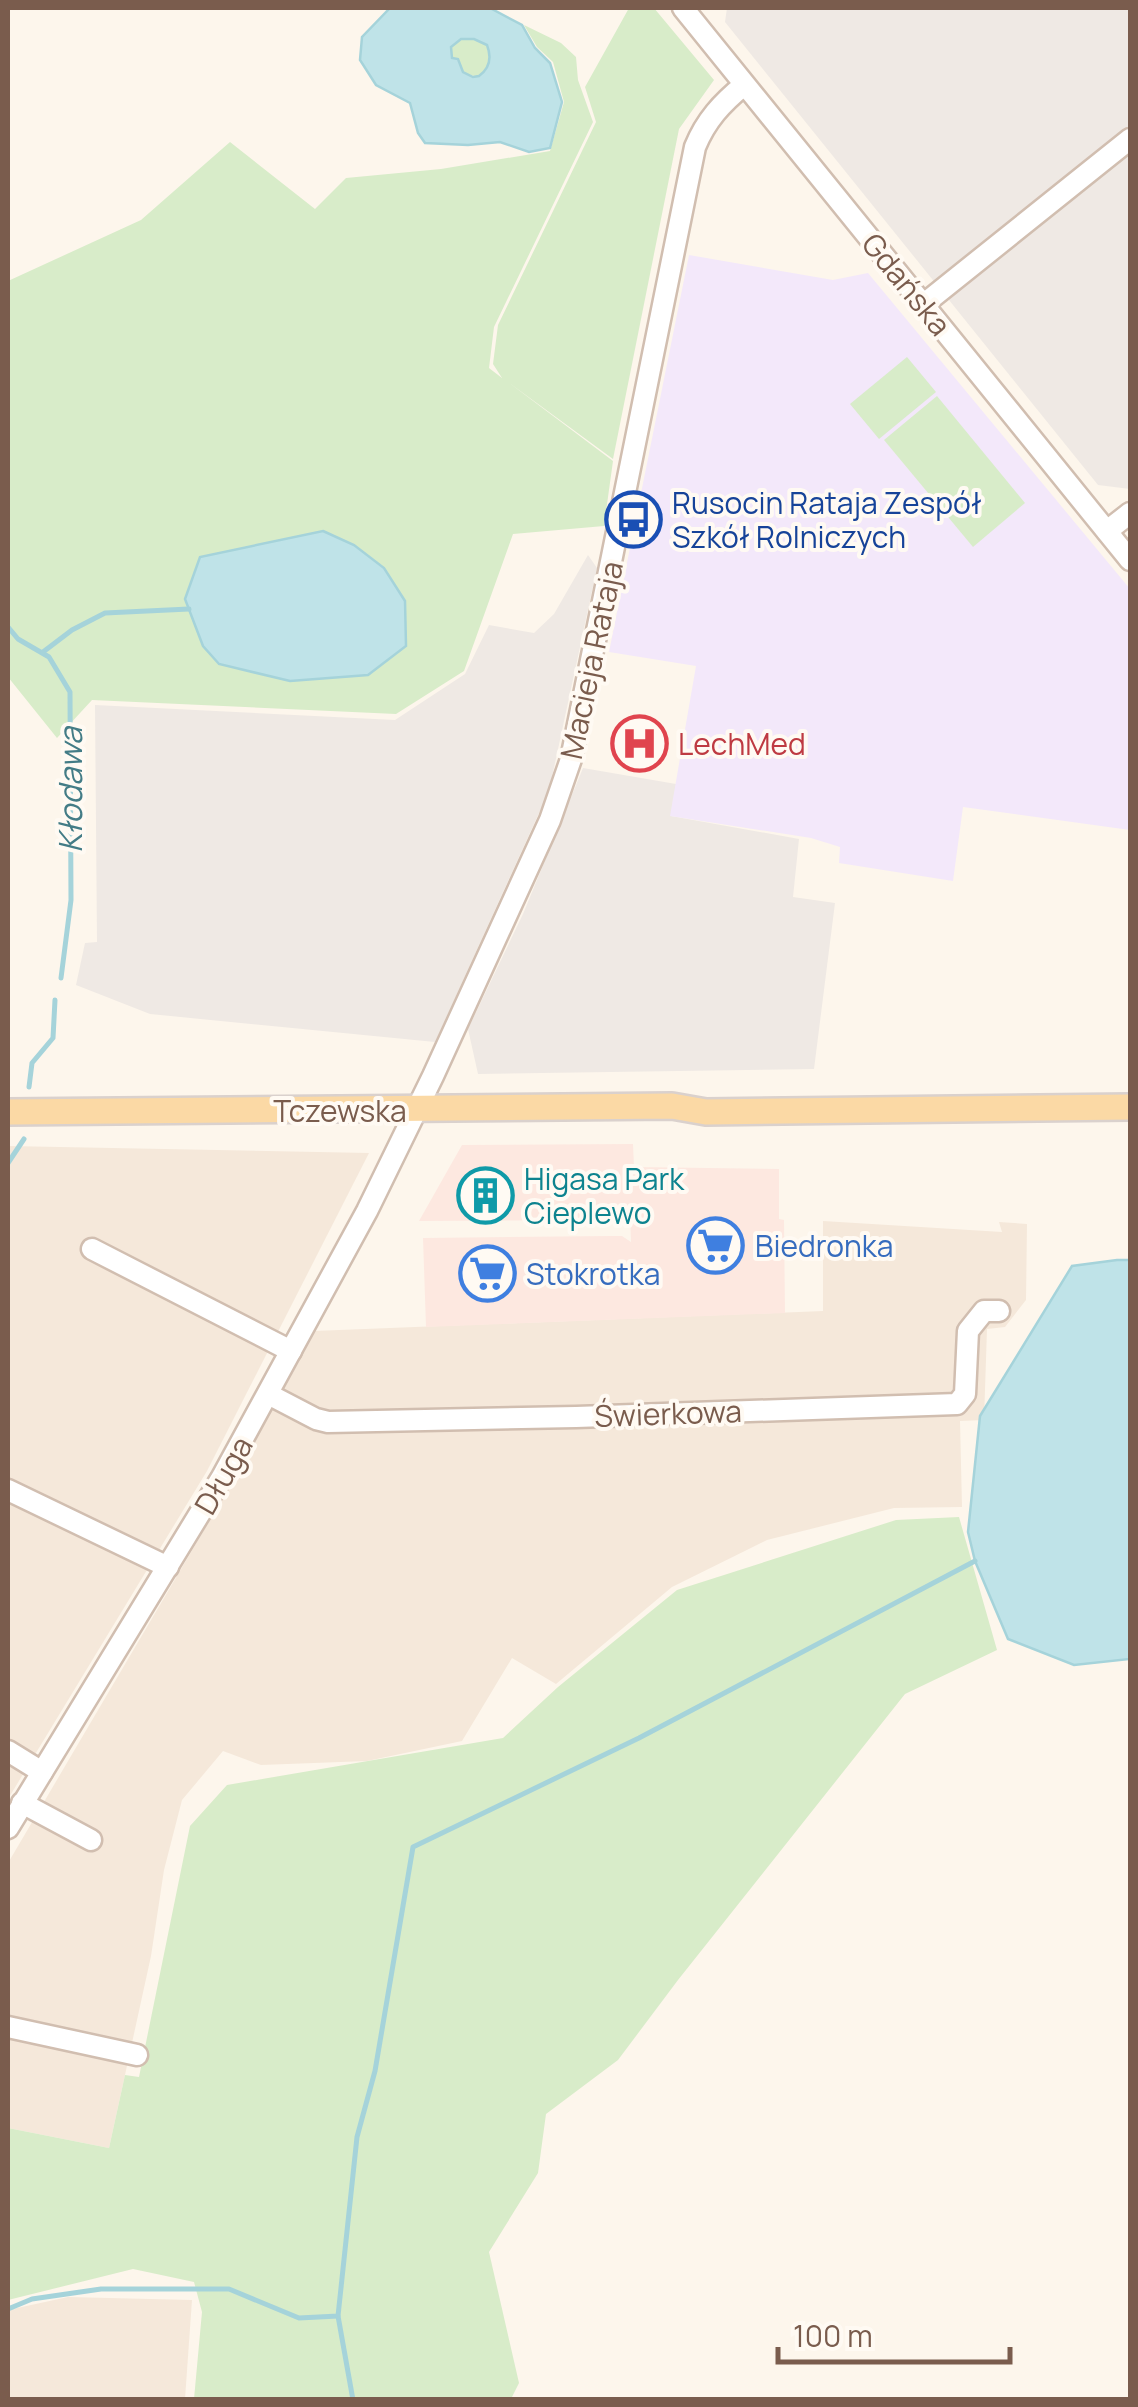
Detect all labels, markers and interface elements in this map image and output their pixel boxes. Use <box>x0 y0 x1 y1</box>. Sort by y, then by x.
street label: Gdańska <box>853 224 961 344</box>
place label: Rusocin Rataja Zespół Szkół Rolniczych <box>672 482 982 557</box>
bus stop icon: Rusocin Rataja Zespół Szkół Rolniczych <box>603 489 663 549</box>
street label: Macieja Rataja <box>550 557 632 763</box>
hospital icon: LechMed <box>609 713 669 773</box>
place label: LechMed <box>678 723 806 764</box>
water label: Kłodawa <box>48 725 92 853</box>
street label: Tczewska <box>273 1090 407 1131</box>
place label: Higasa Park Cieplewo <box>524 1158 685 1233</box>
building icon: Higasa Park Cieplewo <box>455 1165 515 1225</box>
supermarket icon: Biedronka <box>686 1215 746 1275</box>
place label: Biedronka <box>755 1225 893 1266</box>
supermarket icon: Stokrotka <box>457 1243 517 1303</box>
place label: Stokrotka <box>526 1253 660 1294</box>
street label: Świerkowa <box>594 1390 742 1436</box>
street label: Długa <box>184 1429 262 1521</box>
scale bar <box>778 2302 1010 2364</box>
text: 100 m <box>793 2315 873 2356</box>

